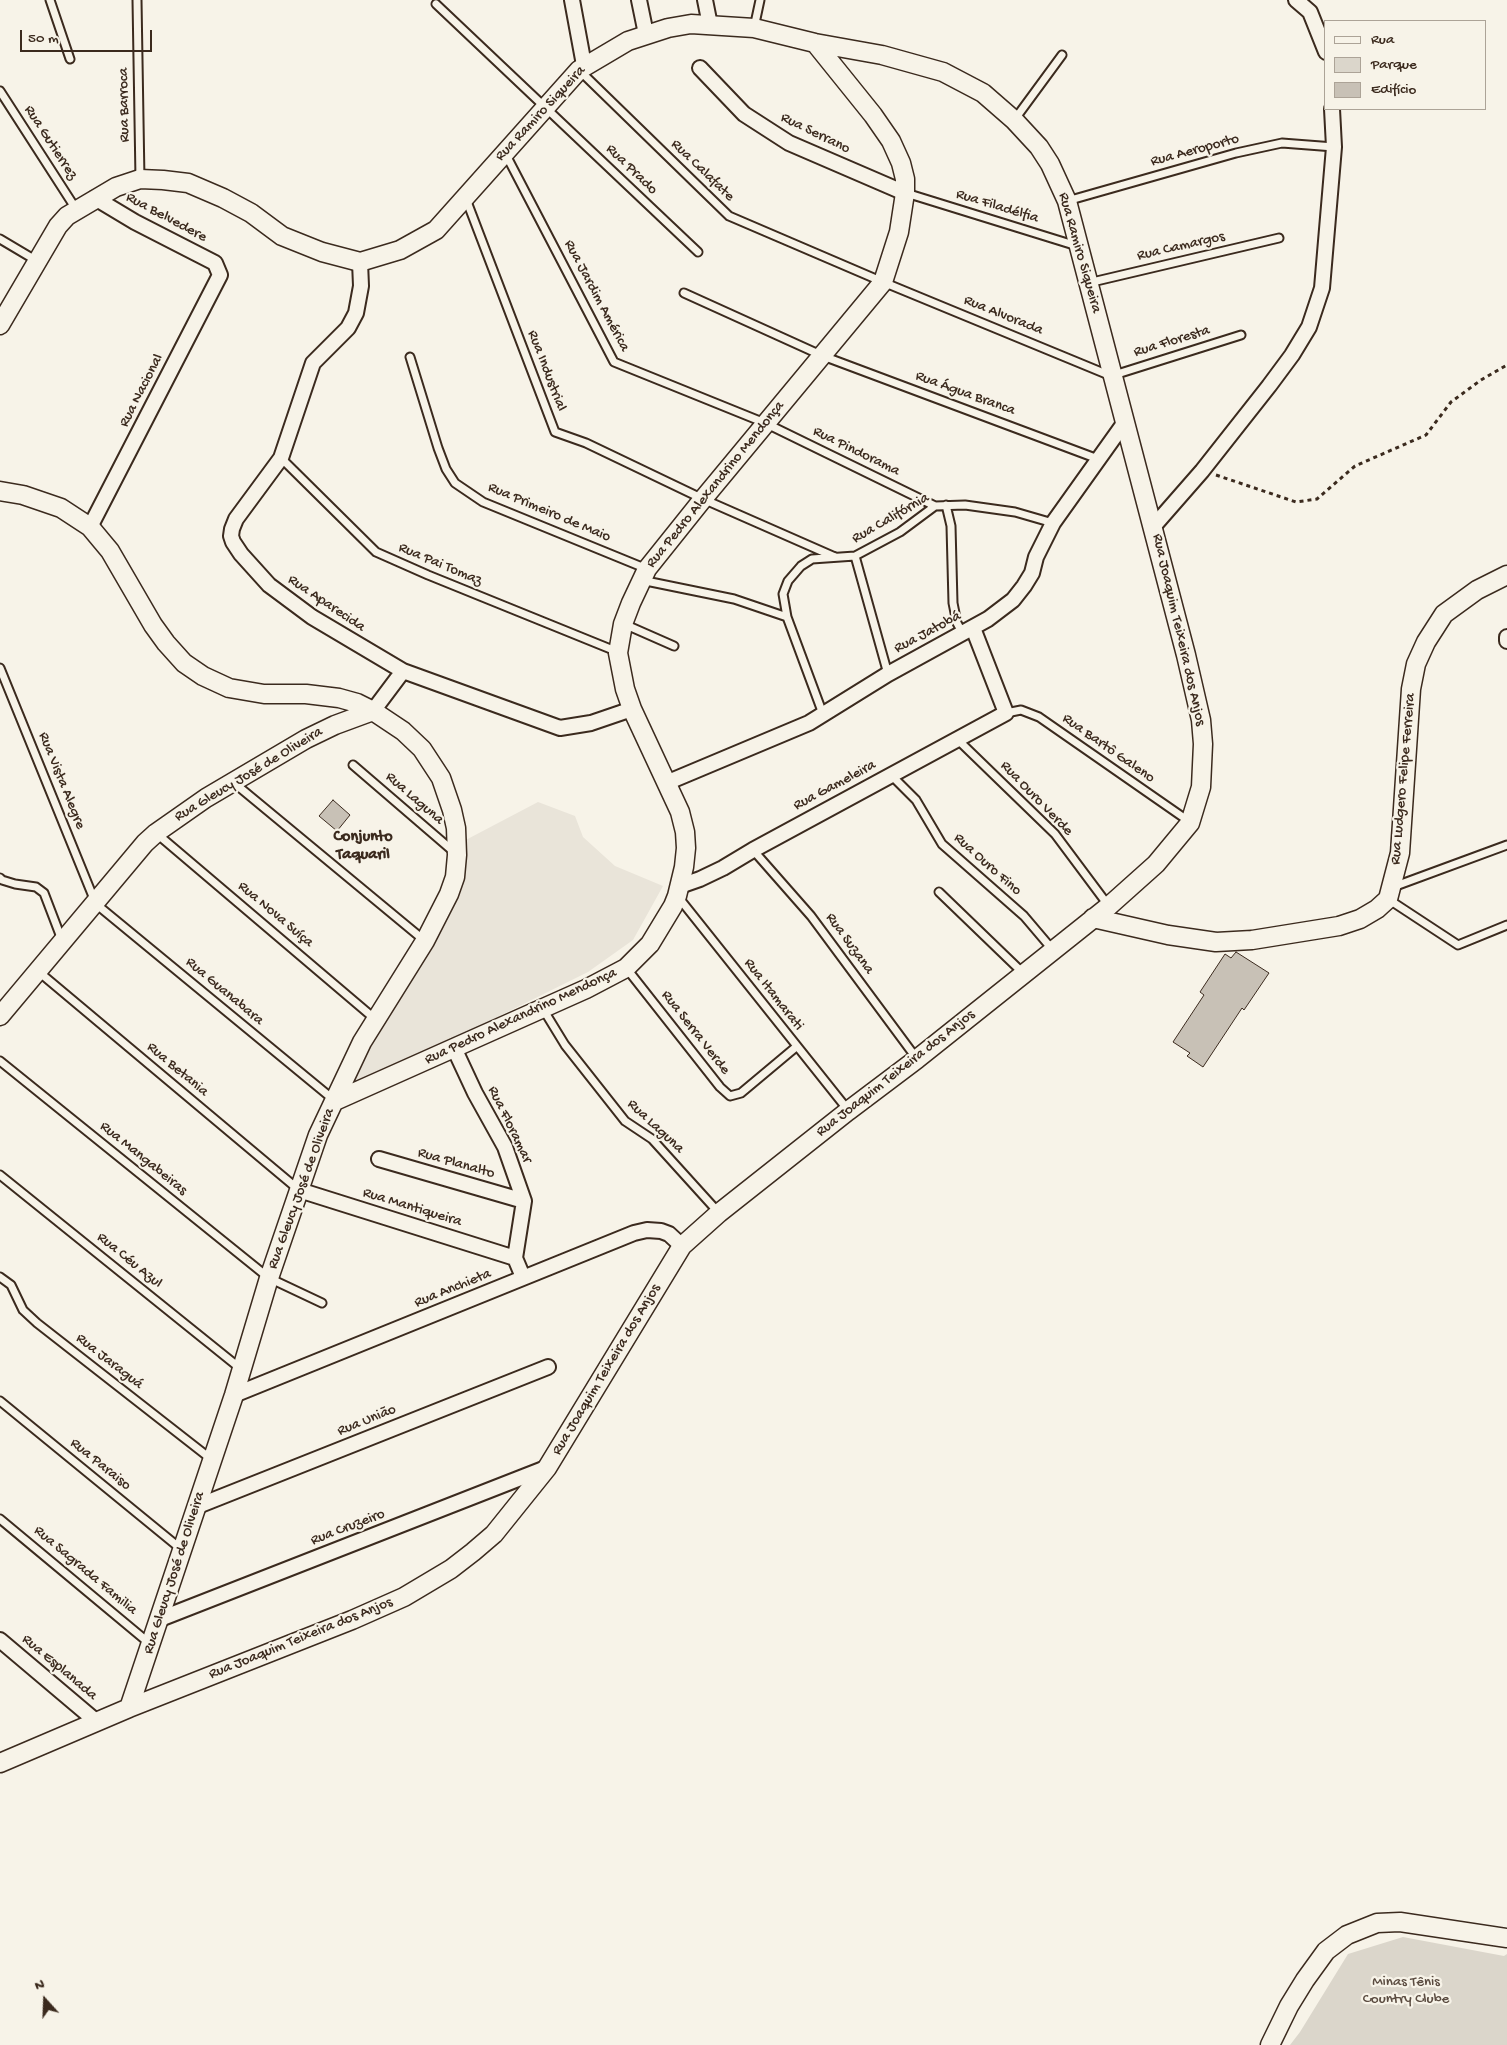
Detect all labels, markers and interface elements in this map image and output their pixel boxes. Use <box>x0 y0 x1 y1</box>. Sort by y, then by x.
scale bar <box>22 20 155 52</box>
legend <box>1324 20 1487 110</box>
text: 50 m <box>28 30 59 48</box>
text: Rua <box>1371 31 1394 49</box>
text: Parque <box>1371 56 1417 74</box>
street label: Rua Ramiro Siqueira <box>492 62 590 166</box>
street label: Rua Barroca <box>115 68 135 142</box>
text: Edifício <box>1371 81 1416 99</box>
street label: Rua Gutierrez <box>19 102 81 184</box>
street label: Rua Serrano <box>777 109 853 159</box>
street label: Rua Aeroporto <box>1149 131 1241 171</box>
street label: Rua Calafate <box>666 136 738 206</box>
street label: Rua Prado <box>601 141 661 199</box>
street label: Rua Filadélfia <box>954 186 1040 228</box>
street label: Rua Belvedere <box>122 189 210 247</box>
street label: Rua Ramiro Siqueira <box>1053 191 1105 315</box>
street label: Rua Camargos <box>1135 228 1227 266</box>
street label: Rua Jardim América <box>559 237 633 355</box>
street label: Rua Alvorada <box>961 292 1045 340</box>
street label: Rua Floresta <box>1132 322 1212 362</box>
street label: Rua Industrial <box>522 328 570 414</box>
street label: Rua Nacional <box>116 351 168 431</box>
street label: Rua Água Branca <box>913 368 1017 420</box>
street label: Rua Pedro Alexandrino Mendonça <box>643 398 789 572</box>
street label: Rua Pindorama <box>810 423 902 481</box>
street label: Rua Primeiro de Maio <box>485 479 613 547</box>
street label: Rua Califórnia <box>849 490 933 548</box>
street label: Rua Joaquim Teixeira dos Anjos <box>1147 532 1209 728</box>
street label: Rua Pai Tomaz <box>395 539 485 591</box>
street label: Rua Aparecida <box>284 571 368 637</box>
street label: Rua Jatobá <box>891 608 965 658</box>
street label: Rua Ludgero Felipe Ferreira <box>1388 692 1420 866</box>
street label: Rua Bartô Galeno <box>1058 710 1158 788</box>
street label: Rua Gleucy José de Oliveira <box>172 724 326 826</box>
street label: Rua Vista Alegre <box>33 730 89 832</box>
street label: Rua Gameleira <box>791 757 879 815</box>
street label: Rua Ouro Verde <box>996 758 1076 840</box>
street label: Rua Laguna <box>381 769 447 829</box>
district label: Conjunto Taquaril <box>333 828 393 866</box>
street label: Rua Ouro Fino <box>949 830 1025 900</box>
street label: Rua Nova Suíça <box>233 878 317 952</box>
street label: Rua Suzana <box>821 910 877 978</box>
street label: Rua Guanabara <box>181 954 267 1030</box>
street label: Rua Itamarati <box>739 955 807 1035</box>
street label: Rua Pedro Alexandrino Mendonça <box>422 965 620 1069</box>
street label: Rua Serra Verde <box>657 987 733 1079</box>
street label: Rua Joaquim Teixeira dos Anjos <box>813 1006 979 1142</box>
street label: Rua Betania <box>142 1039 212 1101</box>
street label: Rua Floramar <box>483 1084 535 1166</box>
street label: Rua Laguna <box>623 1096 687 1158</box>
street label: Rua Gleucy José de Oliveira <box>265 1106 339 1272</box>
street label: Rua Mangabeiras <box>96 1118 190 1200</box>
street label: Rua Planalto <box>415 1144 497 1184</box>
street label: Rua Mantiqueira <box>360 1184 464 1232</box>
street label: Rua Céu Azul <box>93 1229 165 1293</box>
street label: Rua Anchieta <box>412 1265 494 1313</box>
street label: Rua Joaquim Teixeira dos Anjos <box>549 1281 665 1459</box>
street label: Rua Jaraguá <box>72 1330 146 1394</box>
street label: Rua União <box>335 1401 399 1441</box>
street label: Rua Paraiso <box>66 1435 134 1495</box>
street label: Rua Gleucy José de Oliveira <box>140 1489 210 1657</box>
street label: Rua Cruzeiro <box>308 1506 388 1550</box>
street label: Rua Sagrada Familia <box>30 1522 140 1620</box>
street label: Rua Joaquim Teixeira dos Anjos <box>207 1594 395 1684</box>
street label: Rua Esplanada <box>18 1631 100 1705</box>
park label: Minas Tênis Country Clube <box>1363 1974 1449 2009</box>
north arrow <box>20 1975 70 2025</box>
text: N <box>32 1976 47 1995</box>

